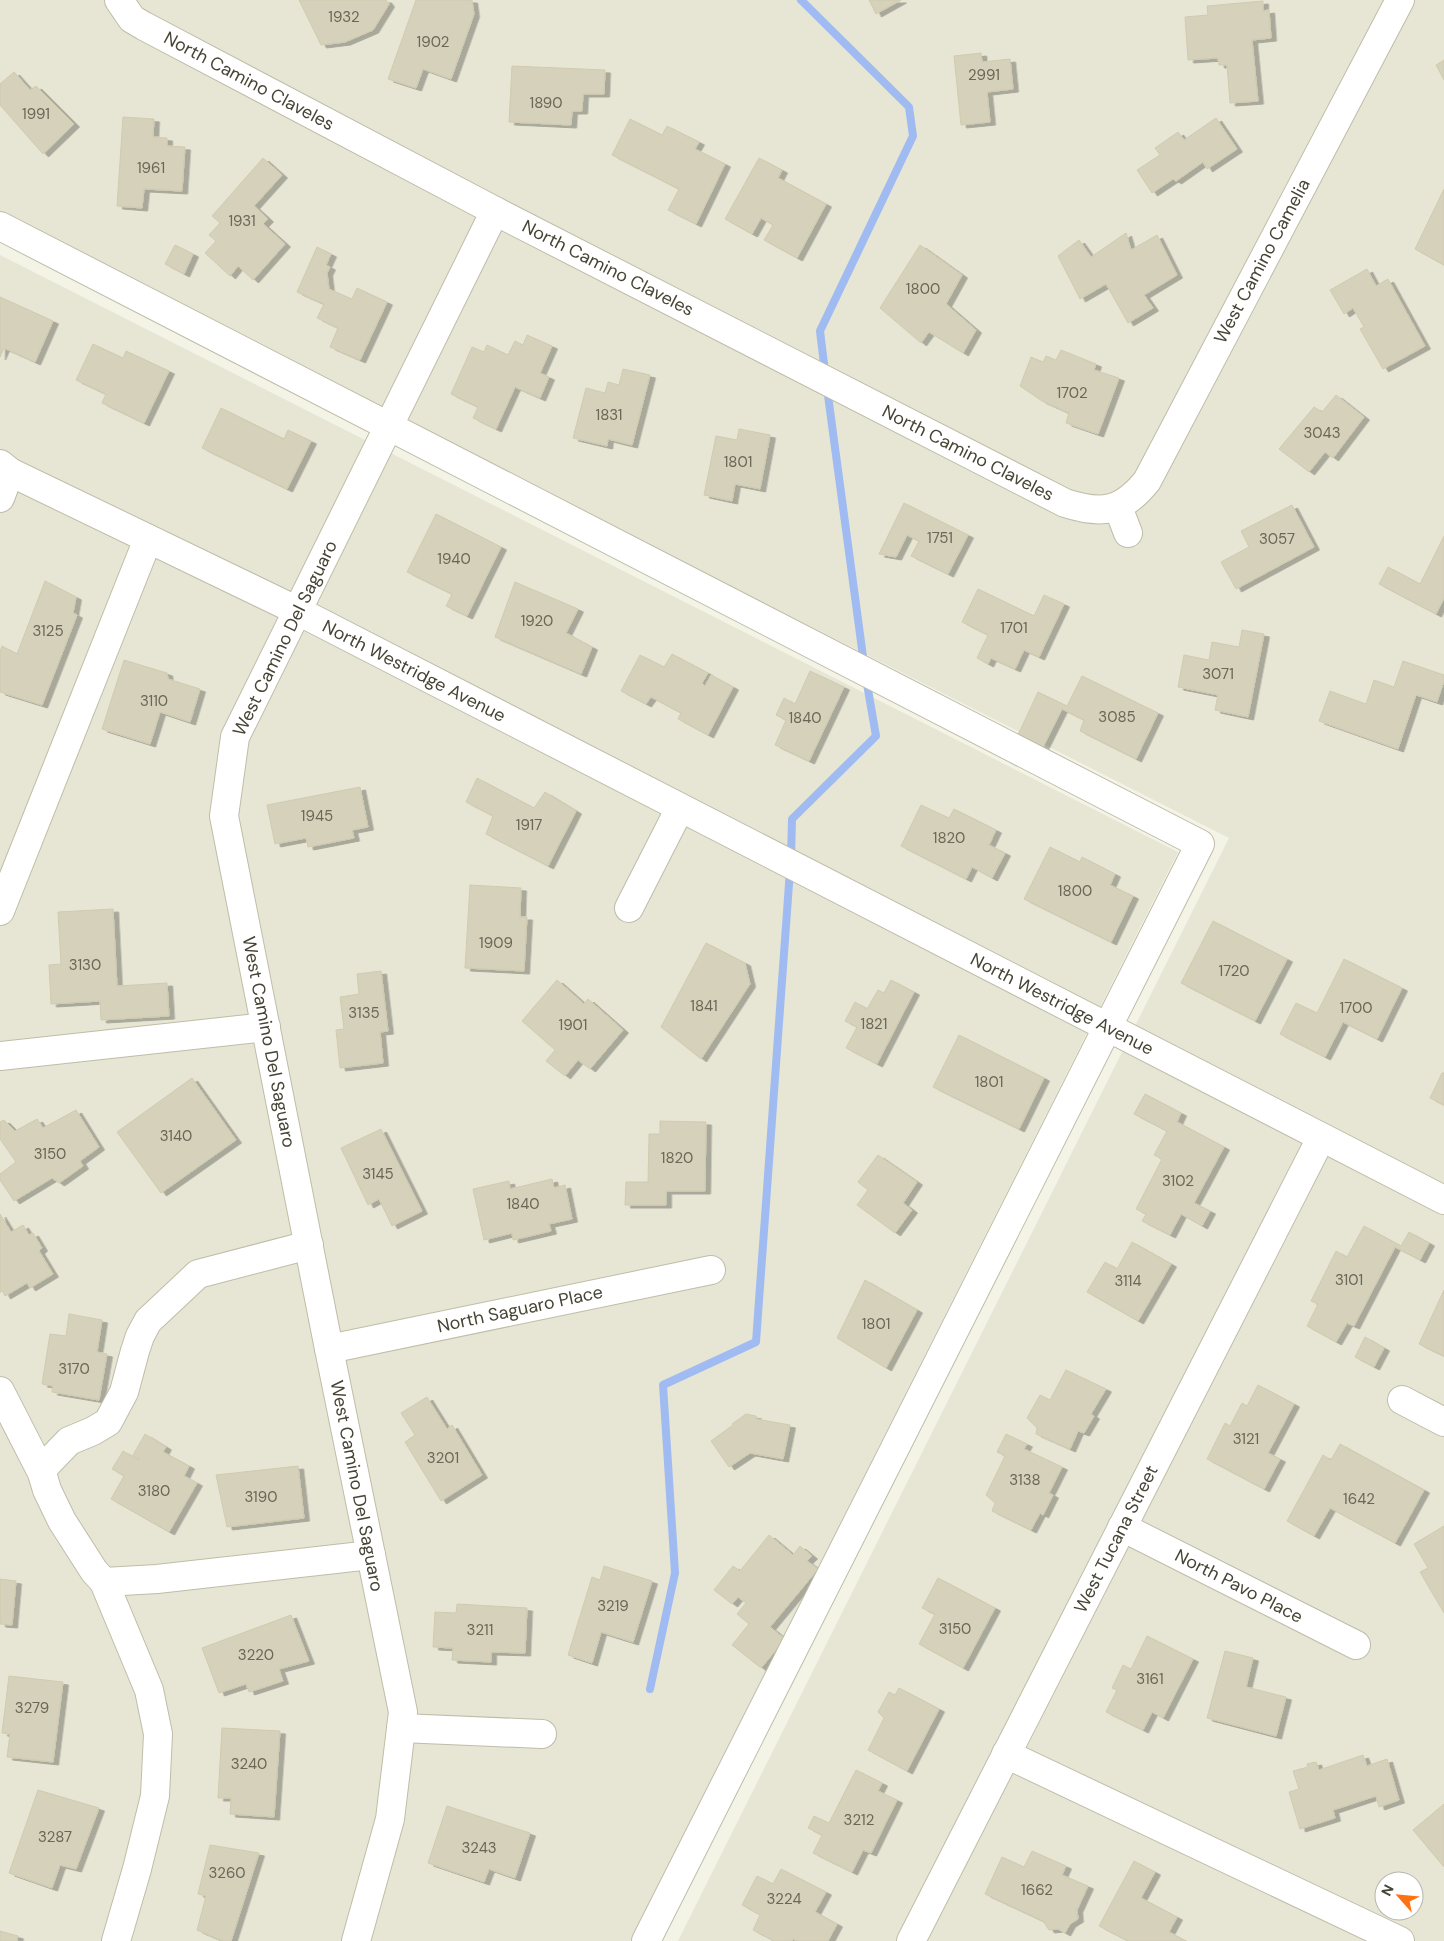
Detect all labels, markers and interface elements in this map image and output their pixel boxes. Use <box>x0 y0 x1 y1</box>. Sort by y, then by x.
house number: 1932 <box>328 7 360 27</box>
street label: North Camino Claveles <box>160 26 338 136</box>
house number: 1902 <box>417 32 449 52</box>
house number: 2991 <box>968 65 1000 85</box>
house number: 1890 <box>529 93 563 113</box>
house number: 1991 <box>22 104 50 124</box>
house number: 1961 <box>137 158 165 178</box>
street label: West Camino Camelia <box>1208 175 1316 347</box>
house number: 1931 <box>228 211 256 231</box>
street label: North Camino Claveles <box>518 214 698 322</box>
house number: 1800 <box>906 279 940 299</box>
house number: 1702 <box>1056 383 1088 403</box>
street label: North Camino Claveles <box>878 399 1058 507</box>
house number: 1831 <box>595 405 623 425</box>
house number: 3043 <box>1303 423 1341 443</box>
house number: 1801 <box>724 452 752 472</box>
house number: 1751 <box>927 528 953 548</box>
house number: 3057 <box>1259 529 1295 549</box>
street label: West Camino Del Saguaro <box>227 536 343 740</box>
house number: 1940 <box>437 549 471 569</box>
house number: 1920 <box>521 611 553 631</box>
street label: North Westridge Avenue <box>318 614 510 728</box>
house number: 1701 <box>1000 618 1028 638</box>
house number: 3125 <box>32 621 64 641</box>
house number: 3071 <box>1202 664 1234 684</box>
house number: 3110 <box>140 691 168 711</box>
house number: 3085 <box>1098 707 1136 727</box>
house number: 1840 <box>788 708 822 728</box>
house number: 1945 <box>301 806 333 826</box>
house number: 1917 <box>516 815 542 835</box>
house number: 1820 <box>933 828 965 848</box>
house number: 1800 <box>1058 881 1092 901</box>
house number: 1909 <box>479 933 513 953</box>
street label: West Camino Del Saguaro <box>237 934 301 1150</box>
street label: North Westridge Avenue <box>966 947 1158 1061</box>
house number: 3130 <box>69 955 101 975</box>
house number: 1720 <box>1218 961 1250 981</box>
house number: 1841 <box>690 996 718 1016</box>
house number: 1700 <box>1339 998 1373 1018</box>
house number: 3135 <box>348 1003 380 1023</box>
house number: 1821 <box>861 1014 887 1034</box>
house number: 1901 <box>558 1015 588 1035</box>
house number: 1801 <box>975 1072 1003 1092</box>
house number: 3140 <box>160 1126 192 1146</box>
house number: 3150 <box>34 1144 66 1164</box>
house number: 1820 <box>661 1148 693 1168</box>
house number: 3145 <box>362 1164 394 1184</box>
house number: 3102 <box>1162 1171 1194 1191</box>
house number: 1840 <box>506 1194 540 1214</box>
house number: 3101 <box>1335 1270 1363 1290</box>
house number: 3114 <box>1114 1271 1142 1291</box>
street label: North Saguaro Place <box>435 1280 605 1338</box>
house number: 1801 <box>862 1314 890 1334</box>
house number: 3170 <box>58 1359 90 1379</box>
street label: West Camino Del Saguaro <box>325 1378 389 1594</box>
house number: 3121 <box>1233 1429 1259 1449</box>
house number: 3201 <box>427 1448 459 1468</box>
street label: West Tucana Street <box>1068 1461 1164 1617</box>
house number: 3138 <box>1009 1470 1041 1490</box>
house number: 3180 <box>138 1481 170 1501</box>
house number: 3190 <box>245 1487 277 1507</box>
house number: 1642 <box>1343 1489 1375 1509</box>
street label: North Pavo Place <box>1171 1543 1307 1629</box>
house number: 3219 <box>597 1596 629 1616</box>
house number: 3150 <box>939 1619 971 1639</box>
house number: 3211 <box>467 1620 493 1640</box>
house number: 3220 <box>238 1645 274 1665</box>
house number: 3161 <box>1136 1669 1164 1689</box>
house number: 3279 <box>15 1698 49 1718</box>
house number: 3240 <box>231 1754 267 1774</box>
house number: 3212 <box>844 1810 874 1830</box>
house number: 3287 <box>38 1827 72 1847</box>
house number: 3243 <box>461 1838 497 1858</box>
house number: 3260 <box>208 1863 246 1883</box>
north arrow <box>1374 1871 1424 1921</box>
house number: 1662 <box>1021 1880 1053 1900</box>
text: N <box>1377 1881 1398 1899</box>
house number: 3224 <box>767 1889 802 1909</box>

